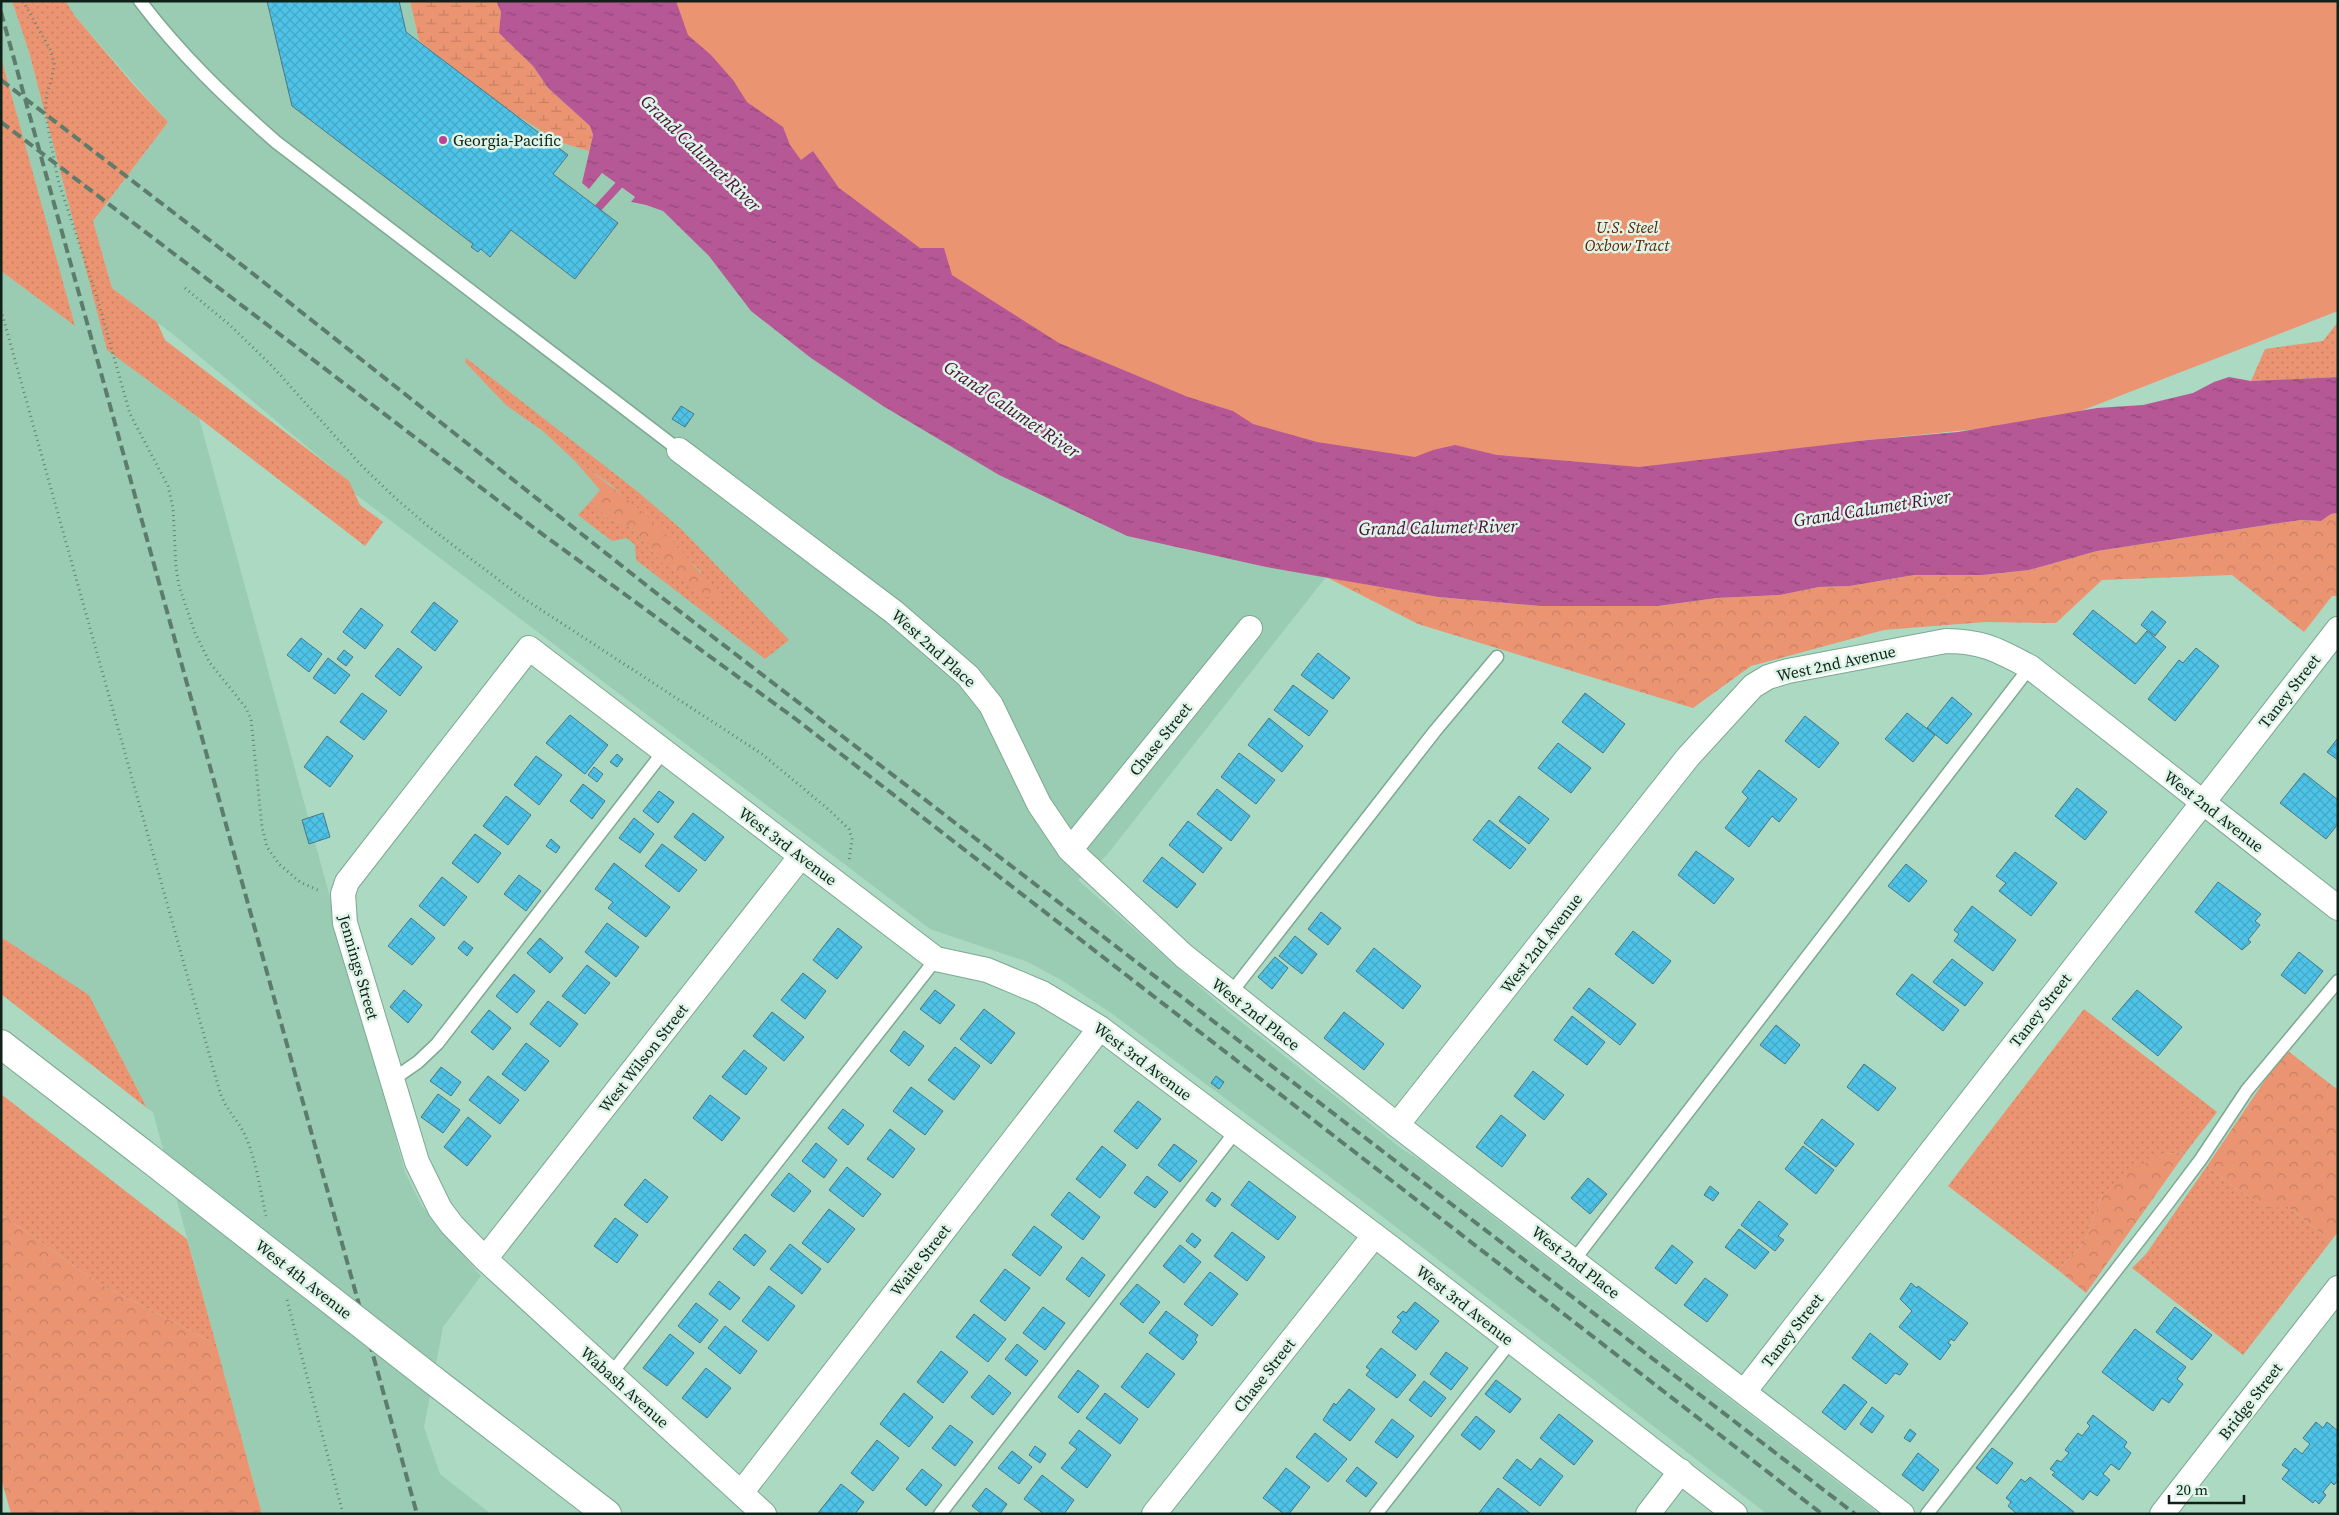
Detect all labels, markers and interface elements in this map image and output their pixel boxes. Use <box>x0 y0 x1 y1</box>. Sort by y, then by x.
water label: Grand Calumet River <box>635 89 767 218</box>
place label: Georgia-Pacific <box>453 129 561 151</box>
marker: Georgia-Pacific <box>437 134 449 146</box>
park label: U.S. Steel Oxbow Tract <box>1585 216 1670 256</box>
water label: Grand Calumet River <box>939 354 1085 464</box>
water label: Grand Calumet River <box>1792 483 1953 533</box>
water label: Grand Calumet River <box>1358 513 1518 541</box>
street label: West 2nd Place <box>887 604 981 692</box>
street label: West 2nd Avenue <box>1774 640 1898 686</box>
street label: Taney Street <box>2253 649 2325 732</box>
street label: Chase Street <box>1124 697 1197 780</box>
street label: West 2nd Avenue <box>2159 765 2269 857</box>
street label: West 3rd Avenue <box>734 802 842 890</box>
street label: West 2nd Avenue <box>1495 888 1587 998</box>
street label: Jennings Street <box>333 911 385 1023</box>
street label: Taney Street <box>2004 968 2076 1051</box>
street label: West 2nd Place <box>1207 972 1305 1056</box>
street label: West Wilson Street <box>593 998 693 1117</box>
street label: West 3rd Avenue <box>1089 1017 1197 1105</box>
street label: Waite Street <box>885 1219 956 1301</box>
street label: West 2nd Place <box>1527 1220 1625 1304</box>
street label: West 4th Avenue <box>251 1234 357 1324</box>
street label: West 3rd Avenue <box>1412 1260 1518 1350</box>
street label: Taney Street <box>1756 1288 1828 1371</box>
street label: Chase Street <box>1228 1333 1300 1416</box>
street label: Wabash Avenue <box>576 1341 674 1433</box>
street label: Bridge Street <box>2213 1357 2287 1444</box>
scale bar <box>2169 1472 2244 1504</box>
text: 20 m <box>2176 1479 2208 1500</box>

